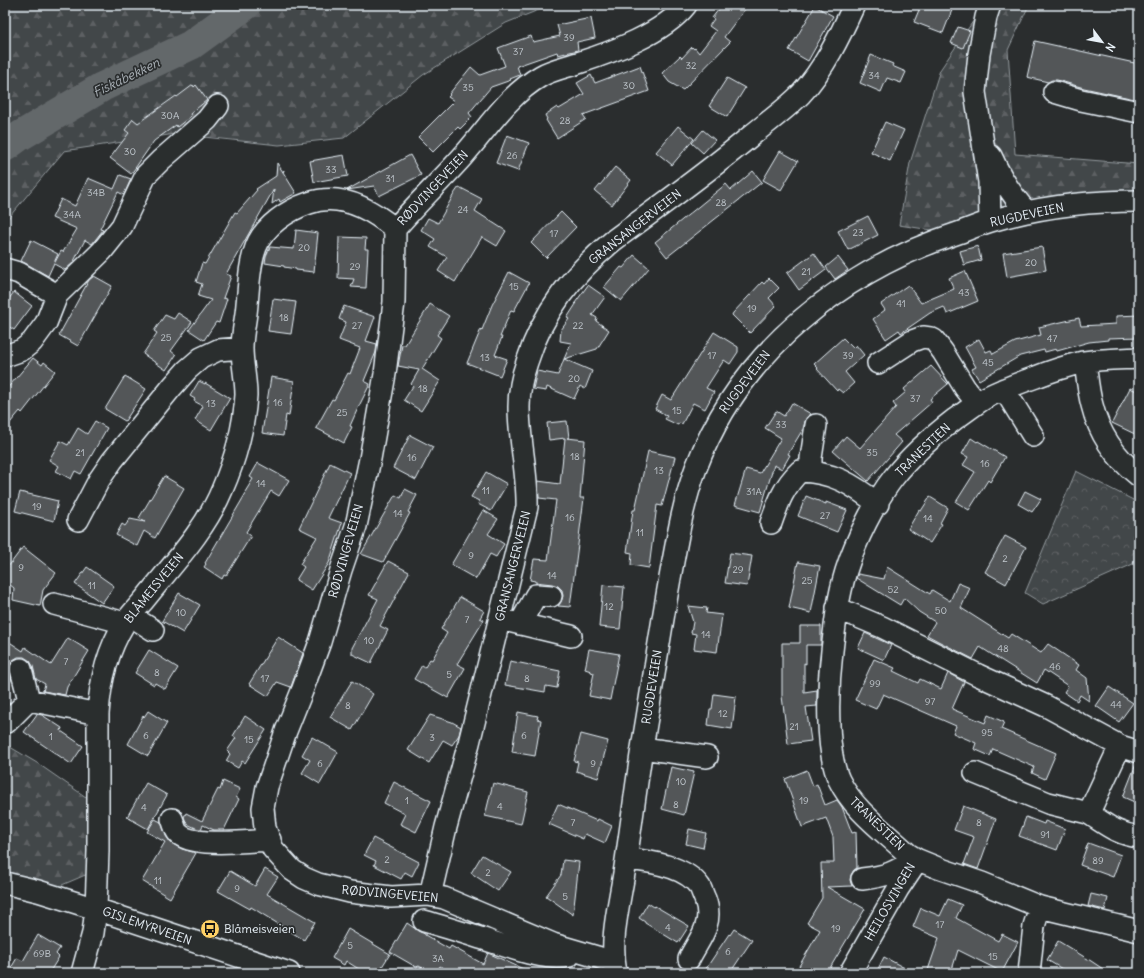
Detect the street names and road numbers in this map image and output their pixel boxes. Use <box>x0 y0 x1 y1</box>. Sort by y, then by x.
street label: RØDVINGEVEIEN <box>394 147 471 228</box>
street label: GRANSANGERVEIEN <box>585 186 684 267</box>
street label: RUGDEVEIEN <box>989 199 1065 230</box>
street label: RUGDEVEIEN <box>716 347 773 416</box>
street label: TRANESTIEN <box>892 420 953 479</box>
street label: RØDVINGEVEIEN <box>325 502 366 600</box>
street label: GRANSANGERVEIEN <box>492 509 534 623</box>
street label: BLÅMEISVEIEN <box>121 550 186 626</box>
street label: RUGDEVEIEN <box>638 649 665 725</box>
street label: TRANESTIEN <box>847 794 908 853</box>
street label: HEILOSVINGEN <box>861 860 918 944</box>
street label: RØDVINGEVEIEN <box>341 882 439 905</box>
street label: GISLEMYRVEIEN <box>101 903 194 948</box>

